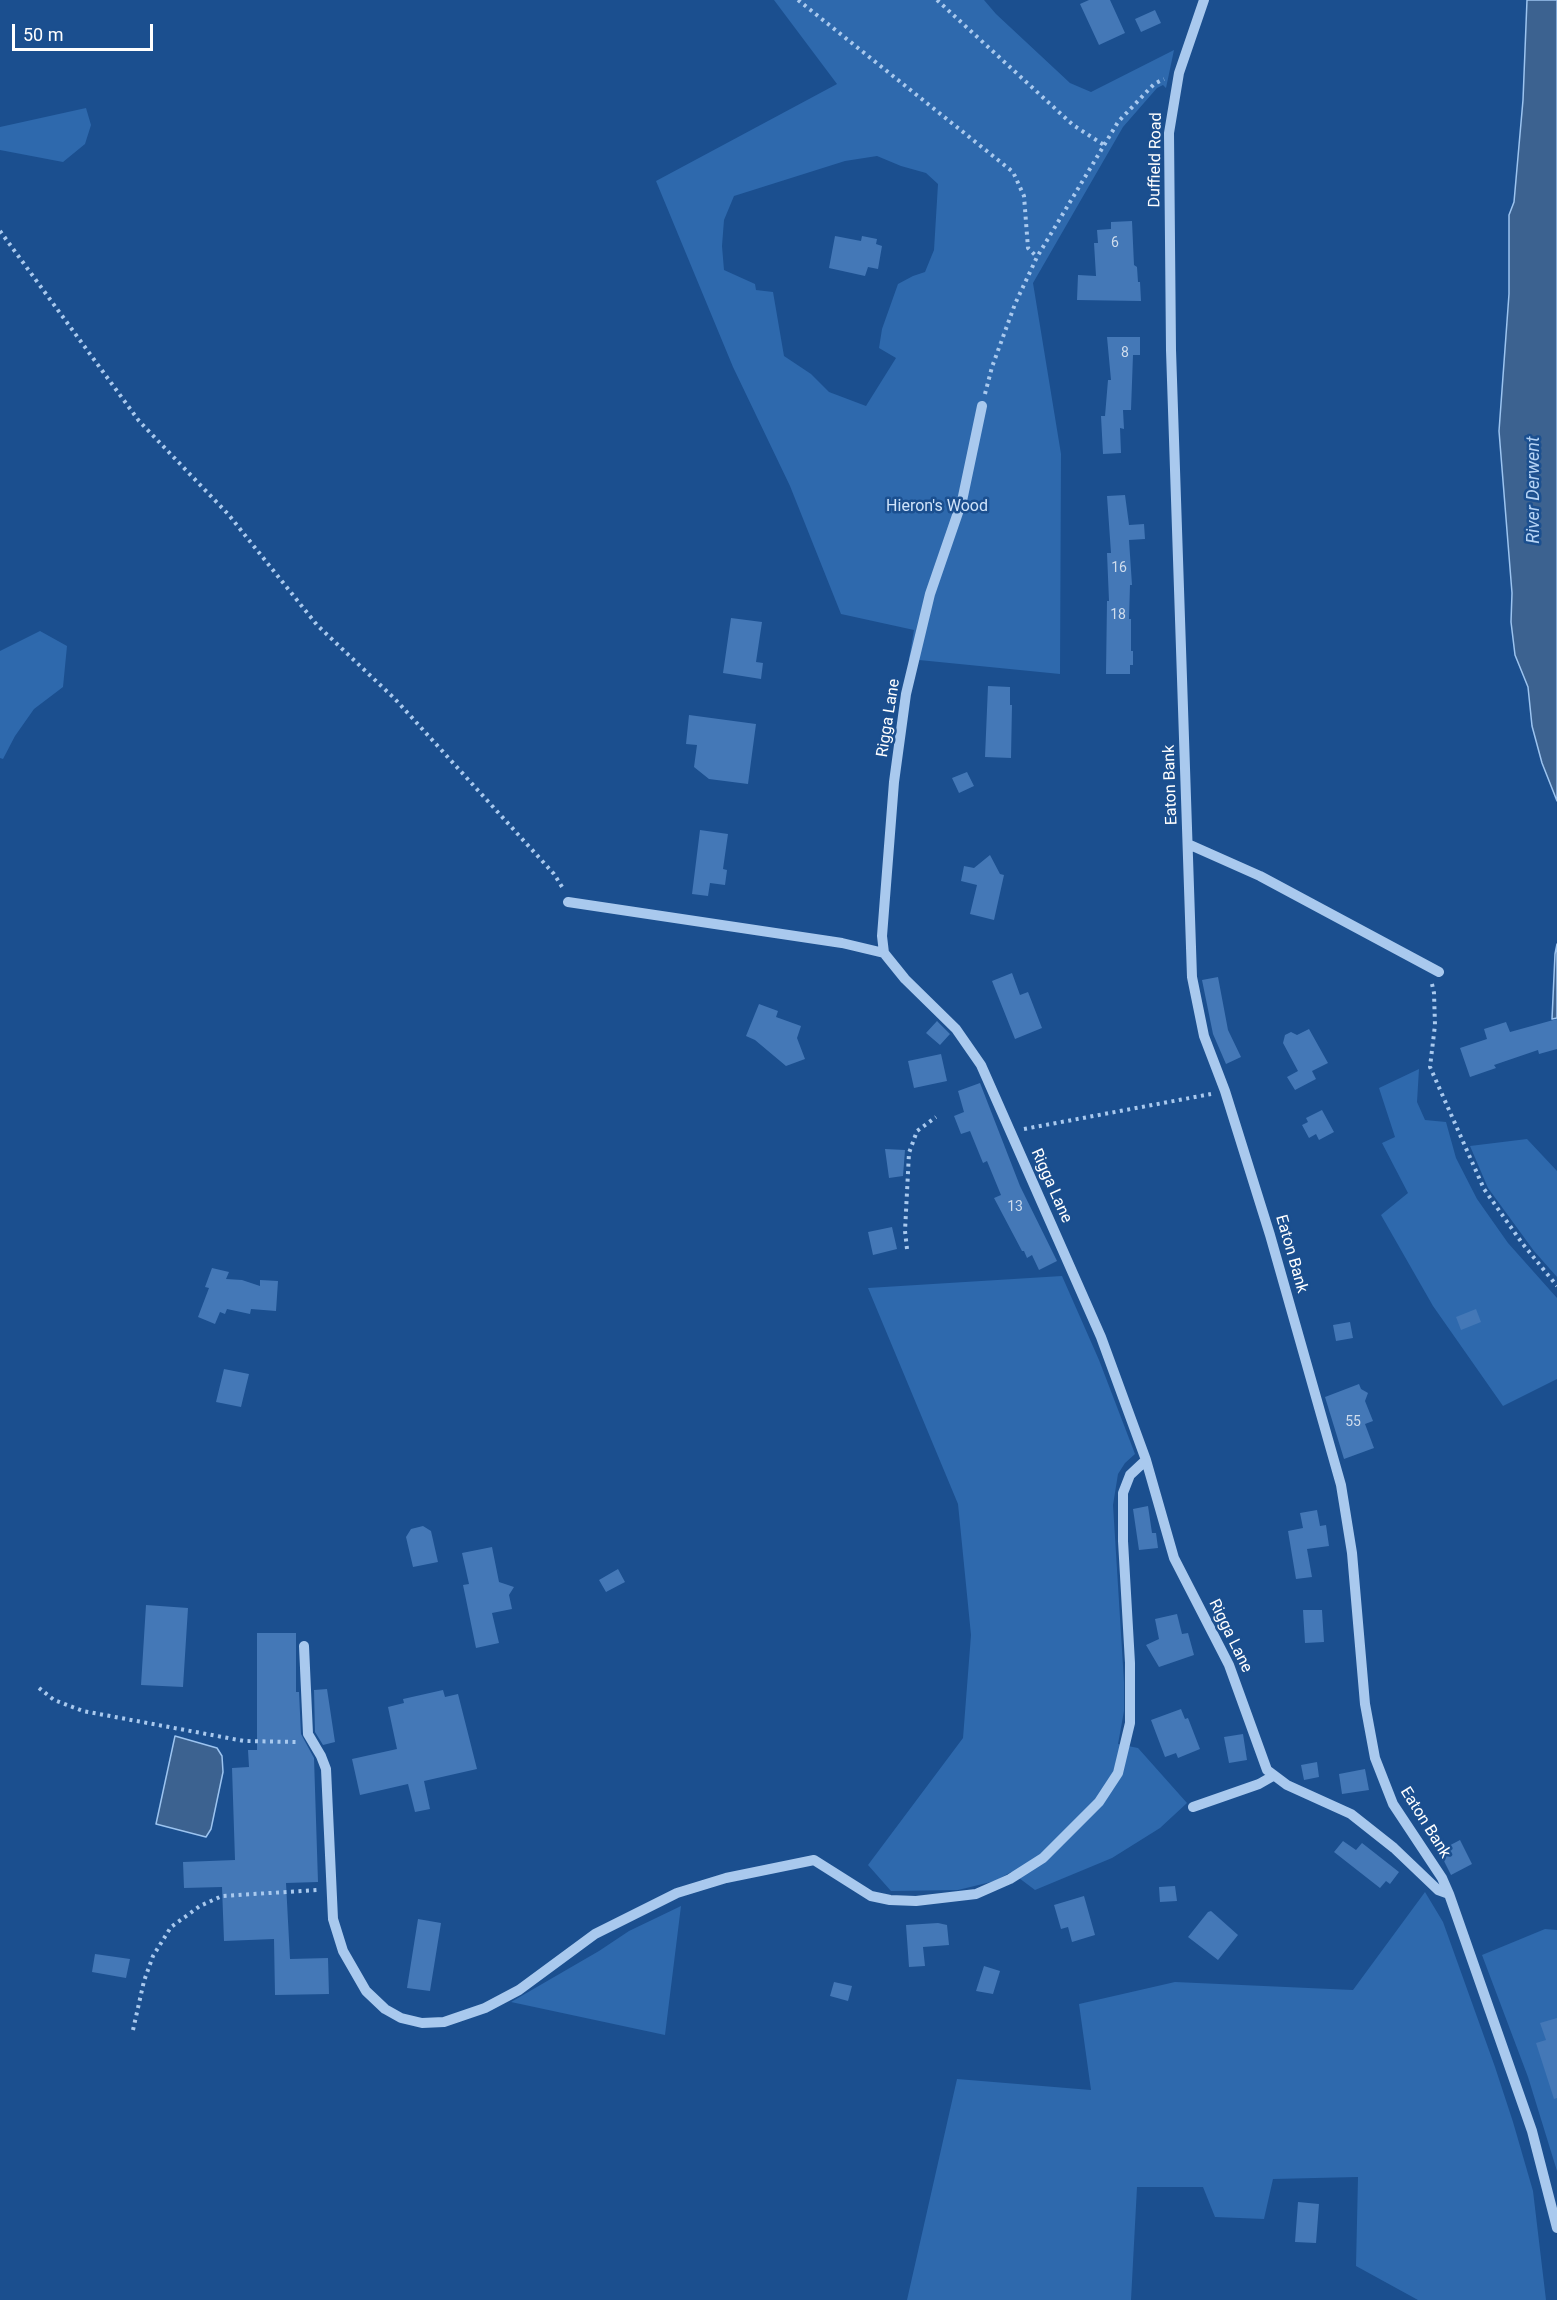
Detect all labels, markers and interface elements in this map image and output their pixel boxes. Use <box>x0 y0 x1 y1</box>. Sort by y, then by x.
scale bar <box>15 12 156 50</box>
text: 50 m <box>23 24 63 45</box>
street label: Duffield Road <box>1146 112 1166 208</box>
house number: 6 <box>1111 235 1119 251</box>
house number: 8 <box>1121 345 1129 361</box>
water label: River Derwent <box>1523 436 1545 544</box>
park label: Hieron's Wood <box>886 497 988 517</box>
house number: 16 <box>1111 560 1127 576</box>
house number: 18 <box>1110 607 1126 623</box>
street label: Rigga Lane <box>873 677 905 759</box>
street label: Eaton Bank <box>1160 744 1182 826</box>
street label: Rigga Lane <box>1026 1146 1076 1226</box>
house number: 13 <box>1007 1199 1023 1215</box>
street label: Eaton Bank <box>1271 1213 1311 1295</box>
house number: 55 <box>1345 1414 1361 1430</box>
street label: Rigga Lane <box>1204 1596 1256 1676</box>
street label: Eaton Bank <box>1396 1784 1454 1862</box>

